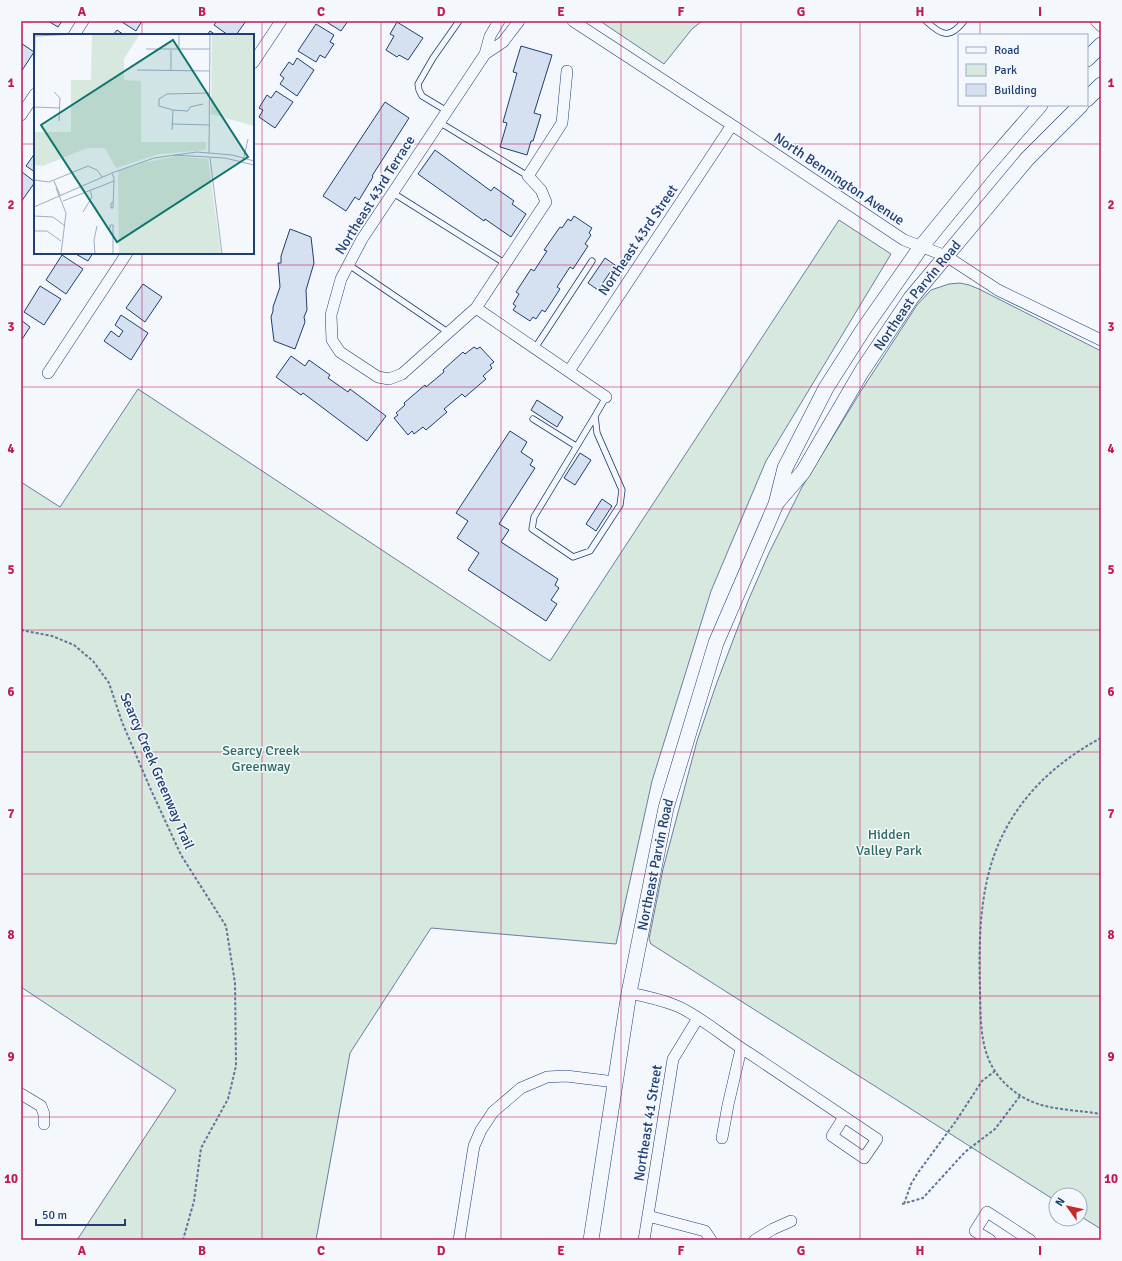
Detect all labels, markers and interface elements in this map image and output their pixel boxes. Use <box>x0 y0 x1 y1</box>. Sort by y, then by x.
text: A <box>78 4 87 20</box>
text: B <box>198 4 206 20</box>
text: C <box>317 4 325 20</box>
text: D <box>437 4 446 20</box>
text: E <box>557 4 565 20</box>
text: F <box>678 4 685 20</box>
text: G <box>797 4 805 20</box>
text: H <box>916 4 924 20</box>
text: I <box>1038 4 1042 20</box>
inset map <box>34 34 254 254</box>
legend <box>958 34 1088 106</box>
text: Road <box>994 43 1020 58</box>
text: Park <box>994 63 1017 78</box>
text: 1 <box>7 75 15 91</box>
text: 1 <box>1107 75 1115 91</box>
text: Building <box>994 83 1037 98</box>
street label: North Bennington Avenue <box>770 129 908 229</box>
street label: Northeast 43rd Terrace <box>331 132 419 258</box>
street label: Northeast 43rd Street <box>595 181 681 299</box>
text: 2 <box>7 197 15 213</box>
text: 2 <box>1107 197 1115 213</box>
street label: Northeast Parvin Road <box>870 237 964 354</box>
text: 3 <box>7 319 15 335</box>
text: 3 <box>1107 319 1115 335</box>
text: 4 <box>7 441 15 457</box>
text: 4 <box>1107 441 1115 457</box>
text: 5 <box>7 562 15 578</box>
text: 5 <box>1107 562 1115 578</box>
text: 6 <box>7 684 15 700</box>
text: 6 <box>1107 684 1115 700</box>
street label: Searcy Creek Greenway Trail <box>116 690 198 852</box>
park label: Searcy Creek Greenway <box>222 742 300 775</box>
street label: Northeast Parvin Road <box>633 796 677 932</box>
text: 7 <box>7 806 15 822</box>
text: 7 <box>1107 806 1115 822</box>
park label: Hidden Valley Park <box>856 826 922 859</box>
text: 8 <box>7 927 15 943</box>
text: 8 <box>1107 927 1115 943</box>
text: 9 <box>7 1049 15 1065</box>
text: 9 <box>1107 1049 1115 1065</box>
street label: Northeast 41 Street <box>630 1063 666 1182</box>
text: 10 <box>4 1171 18 1187</box>
text: 10 <box>1104 1171 1118 1187</box>
north arrow <box>1048 1187 1088 1227</box>
text: N <box>1052 1195 1068 1209</box>
scale bar <box>36 1201 125 1227</box>
text: 50 m <box>42 1208 67 1223</box>
text: A <box>78 1243 87 1259</box>
text: B <box>198 1243 206 1259</box>
text: C <box>317 1243 325 1259</box>
text: D <box>437 1243 446 1259</box>
text: E <box>557 1243 565 1259</box>
text: F <box>678 1243 685 1259</box>
text: G <box>797 1243 805 1259</box>
text: H <box>916 1243 924 1259</box>
text: I <box>1038 1243 1042 1259</box>

